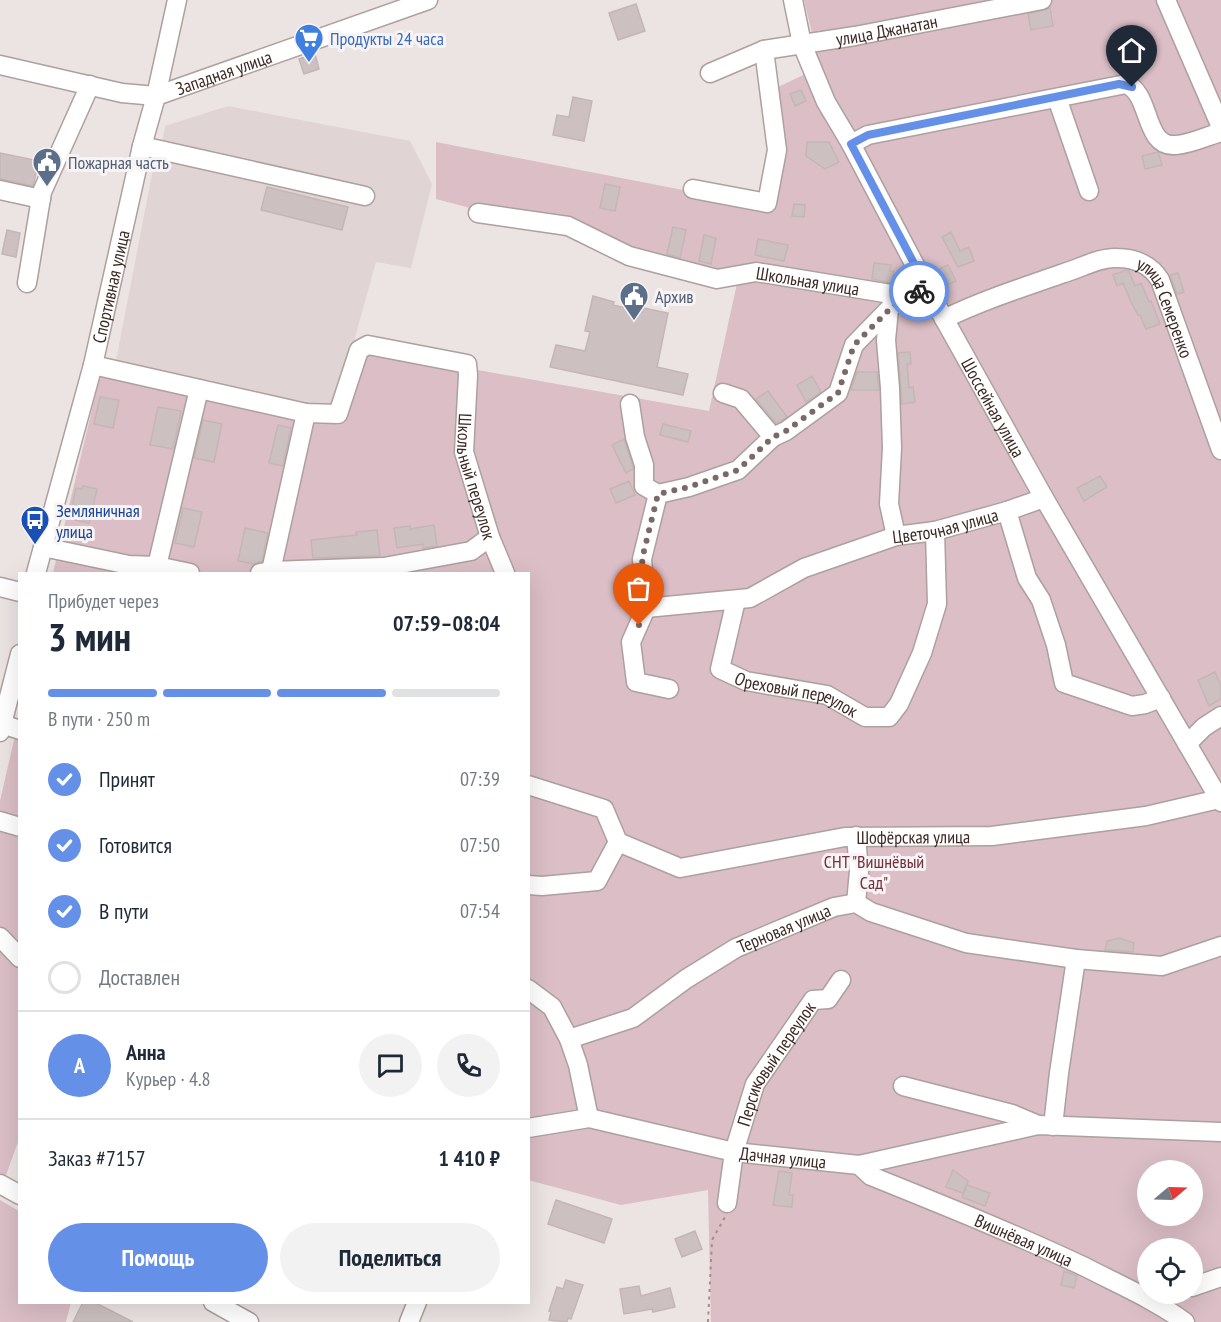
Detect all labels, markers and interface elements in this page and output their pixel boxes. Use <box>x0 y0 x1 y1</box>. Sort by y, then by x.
street label: улица Джанатан <box>834 9 939 50</box>
supermarket icon: Продукты 24 часа <box>293 22 325 64</box>
pin <box>1106 25 1157 87</box>
place label: Продукты 24 часа <box>330 27 444 50</box>
icon: home <box>1115 34 1148 67</box>
street label: Западная улица <box>172 45 275 100</box>
public building icon: Пожарная часть <box>31 146 63 188</box>
place label: Пожарная часть <box>68 151 169 174</box>
street label: Спортивная улица <box>87 228 134 345</box>
street label: улица Семеренко <box>1133 251 1199 361</box>
street label: Школьная улица <box>755 261 861 300</box>
courier <box>889 261 949 321</box>
icon: bike <box>903 275 936 308</box>
public building icon: Архив <box>618 280 650 322</box>
place label: Архив <box>655 285 694 308</box>
street label: Шоссейная улица <box>957 353 1030 461</box>
street label: Школьный переулок <box>452 413 502 542</box>
place label: Земляничная улица <box>56 499 140 543</box>
street label: Цветочная улица <box>891 503 1001 548</box>
bus stop icon: Земляничная улица <box>19 504 51 546</box>
pin <box>613 563 664 625</box>
icon: bag <box>622 572 655 605</box>
text: Прибудет через <box>48 588 159 614</box>
text: 07:59–08:04 <box>393 609 500 637</box>
text: 3 мин <box>48 611 131 662</box>
street label: Ореховый переулок <box>731 666 862 722</box>
text: В пути · 250 m <box>48 706 150 732</box>
icon: check <box>48 763 81 796</box>
text: Принят <box>99 765 155 793</box>
text: 07:39 <box>460 766 500 792</box>
street label: Шофёрская улица <box>856 825 970 848</box>
icon: check <box>48 829 81 862</box>
text: Готовится <box>99 831 172 859</box>
text: 07:50 <box>460 832 500 858</box>
park label: СНТ "Вишнёвый Сад" <box>824 850 924 894</box>
icon: check <box>48 895 81 928</box>
text: В пути <box>99 897 149 925</box>
text: 07:54 <box>460 898 500 924</box>
street label: Терновая улица <box>734 898 834 958</box>
text: Доставлен <box>99 963 180 991</box>
street label: Персиковый переулок <box>731 997 820 1129</box>
button: chat <box>359 1034 422 1097</box>
button: phone <box>437 1034 500 1097</box>
text: Анна <box>126 1038 166 1066</box>
text: А <box>74 1051 85 1079</box>
text: Курьер · 4.8 <box>126 1066 211 1092</box>
street label: Дачная улица <box>739 1141 827 1173</box>
text: Заказ #7157 <box>48 1144 146 1172</box>
text: 1 410 ₽ <box>438 1144 500 1172</box>
north arrow <box>1137 1160 1203 1226</box>
map controls <box>1137 1160 1203 1304</box>
street label: Вишнёвая улица <box>972 1208 1077 1271</box>
button: Помощь <box>48 1223 268 1292</box>
button: Поделиться <box>280 1223 500 1292</box>
button: locate <box>1137 1238 1203 1304</box>

